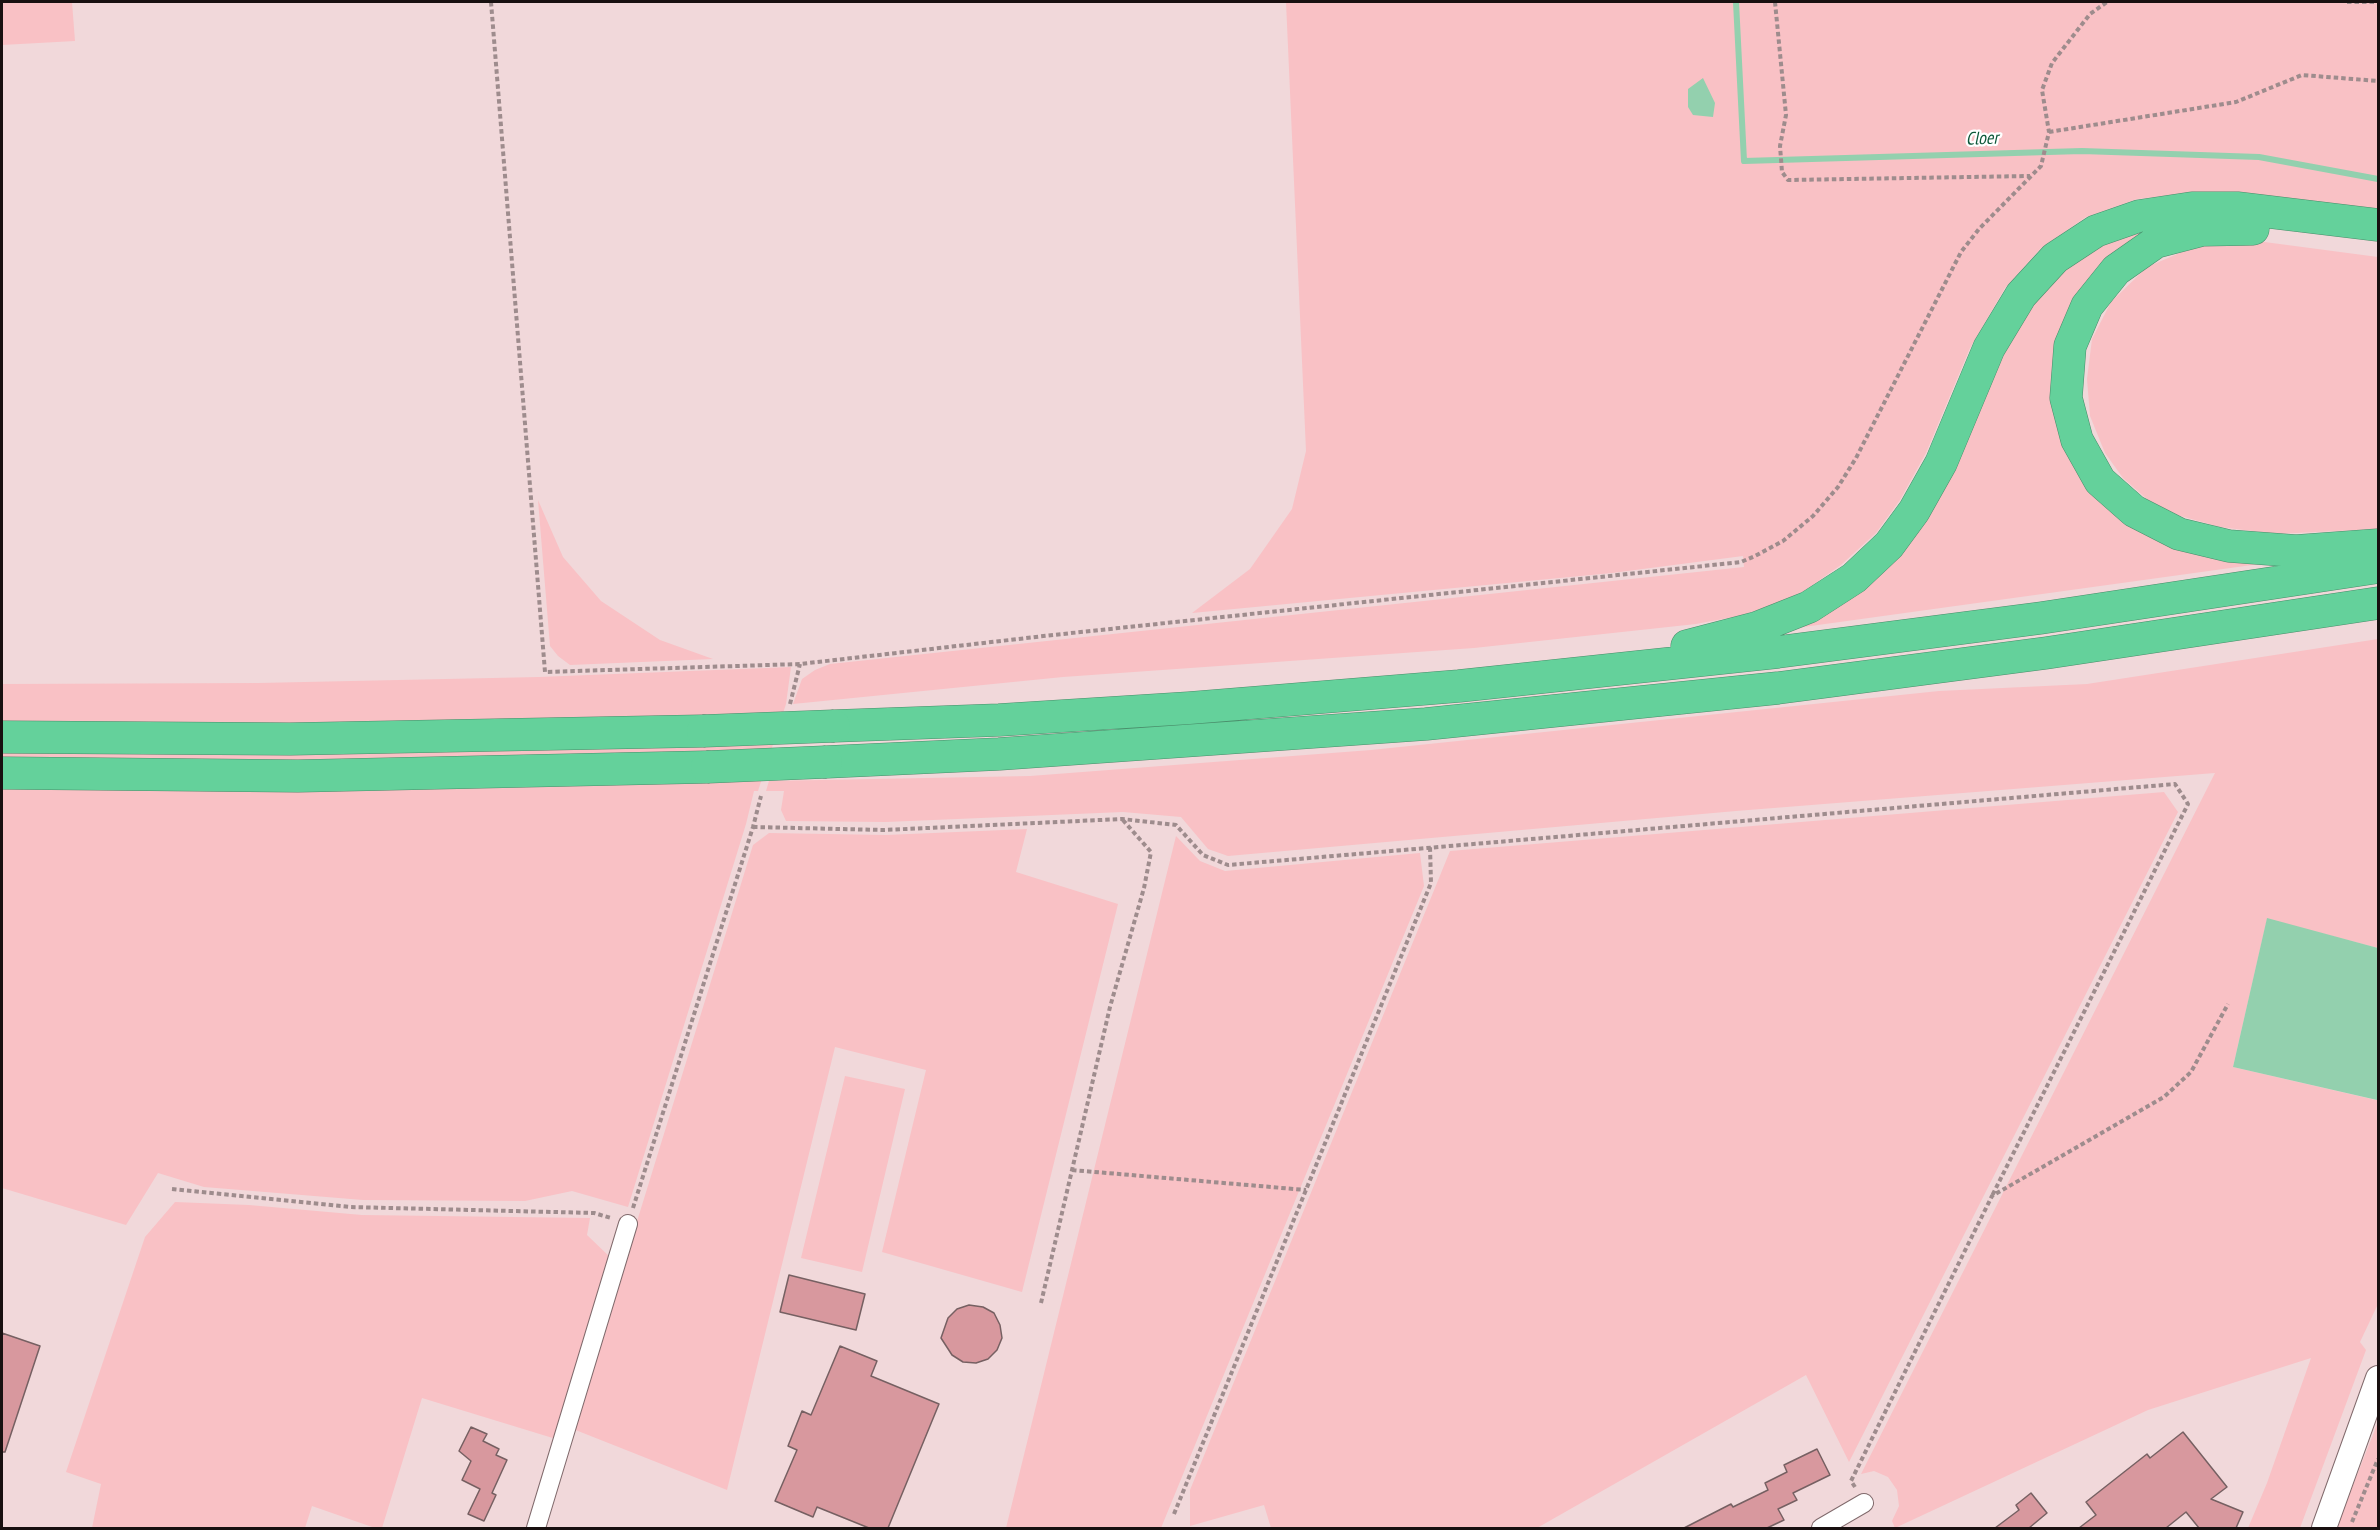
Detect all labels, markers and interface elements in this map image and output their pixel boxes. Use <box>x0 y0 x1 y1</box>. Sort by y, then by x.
water label: Cloer <box>1965 128 1999 150</box>

